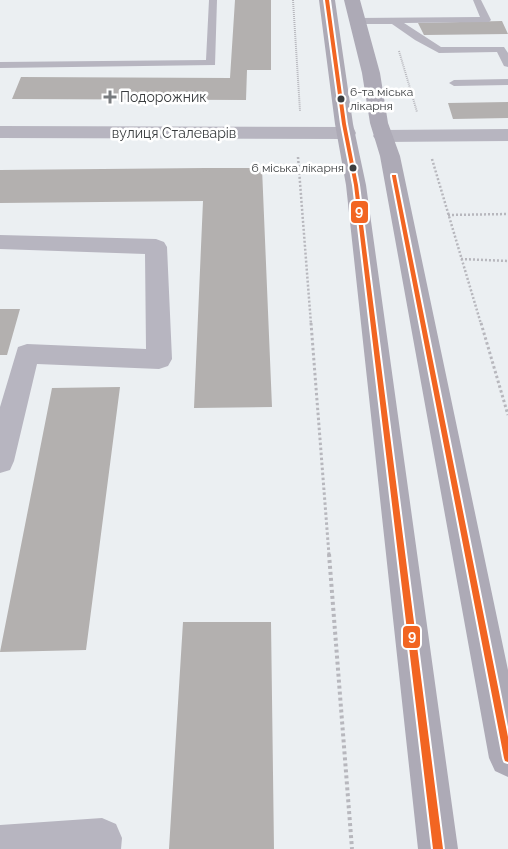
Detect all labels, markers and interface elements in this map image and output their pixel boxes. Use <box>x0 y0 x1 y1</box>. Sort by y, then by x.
place label: 6-та міська лікарня <box>350 85 413 113</box>
place label: Подорожник <box>120 89 207 105</box>
marker: Подорожник <box>104 91 116 103</box>
marker: 6-та міська лікарня <box>336 94 346 104</box>
street label: вулиця Сталеварів <box>112 125 236 141</box>
place label: 6 міська лікарня <box>252 161 344 175</box>
marker: 6 міська лікарня <box>348 163 358 173</box>
line badge: 9 <box>350 200 369 224</box>
text: 9 <box>355 203 363 219</box>
line badge: 9 <box>402 625 421 649</box>
text: 9 <box>408 628 416 644</box>

